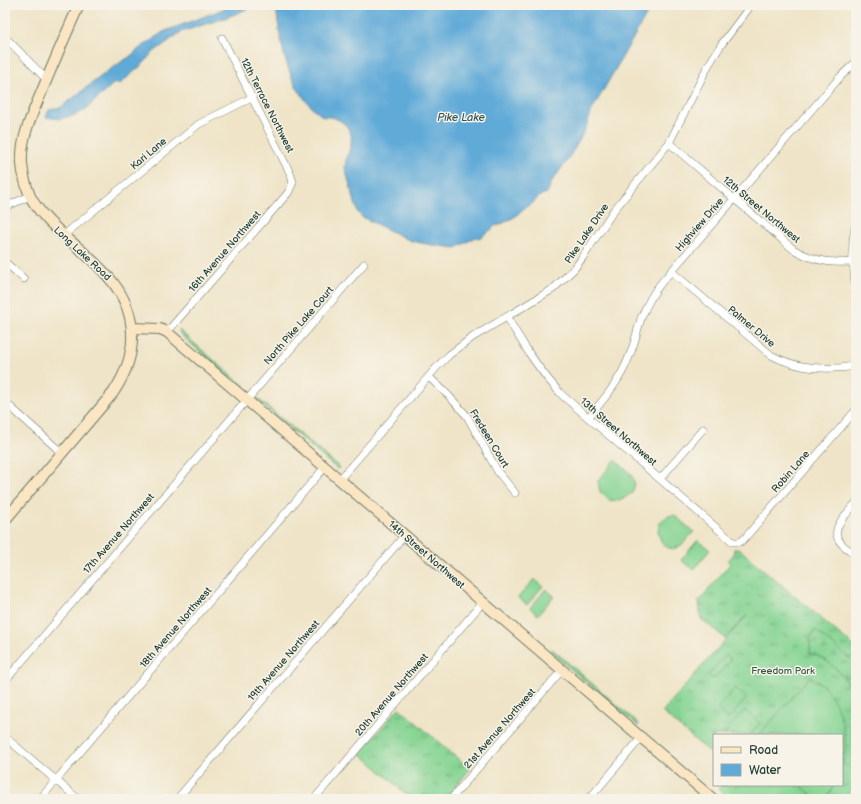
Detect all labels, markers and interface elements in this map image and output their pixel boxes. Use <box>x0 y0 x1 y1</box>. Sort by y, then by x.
street label: 12th Terrace Northwest <box>238 56 296 155</box>
water label: Pike Lake <box>437 111 485 124</box>
street label: Kari Lane <box>128 135 169 172</box>
street label: 12th Street Northwest <box>720 174 802 246</box>
street label: Highview Drive <box>673 195 726 254</box>
street label: Pike Lake Drive <box>562 201 611 266</box>
street label: 16th Avenue Northwest <box>186 209 263 295</box>
street label: Long Lake Road <box>51 224 114 283</box>
street label: North Pike Lake Court <box>262 284 336 367</box>
street label: Palmer Drive <box>725 304 777 350</box>
street label: 13th Street Northwest <box>578 395 659 468</box>
street label: Fredeen Court <box>467 407 511 470</box>
street label: Robin Lane <box>769 448 812 495</box>
street label: 17th Avenue Northwest <box>81 491 157 576</box>
street label: 14th Street Northwest <box>386 518 467 591</box>
street label: 18th Avenue Northwest <box>137 585 214 671</box>
street label: 19th Avenue Northwest <box>245 618 322 704</box>
street label: 20th Avenue Northwest <box>353 651 431 738</box>
park label: Freedom Park <box>751 665 815 677</box>
street label: 21st Avenue Northwest <box>462 686 538 771</box>
legend <box>713 734 843 786</box>
text: Road <box>749 743 778 758</box>
text: Water <box>749 763 781 778</box>

